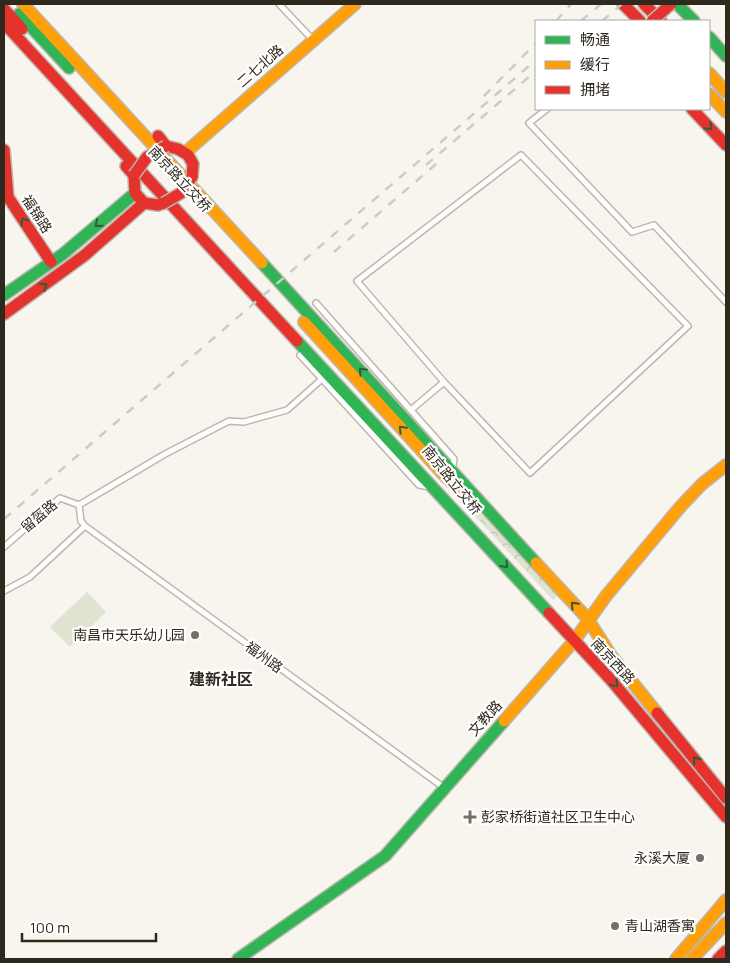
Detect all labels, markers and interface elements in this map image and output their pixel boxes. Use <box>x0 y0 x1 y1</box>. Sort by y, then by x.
legend <box>535 20 710 110</box>
text: 畅通 <box>580 29 610 50</box>
street label: 二七北路 <box>232 40 287 91</box>
text: 缓行 <box>580 54 610 75</box>
text: 拥堵 <box>580 79 610 100</box>
one-way arrow <box>703 121 712 130</box>
street label: 南京路立交桥 <box>145 141 216 216</box>
street label: 福锦路 <box>18 191 57 237</box>
one-way arrow <box>21 218 30 227</box>
one-way arrow <box>95 219 104 227</box>
one-way arrow <box>38 283 47 292</box>
one-way arrow <box>359 367 368 376</box>
one-way arrow <box>399 426 408 435</box>
street label: 南京路立交桥 <box>419 441 486 518</box>
street label: 留盔路 <box>16 495 61 536</box>
one-way arrow <box>499 559 508 568</box>
one-way arrow <box>571 601 580 610</box>
place label: 南昌市天乐幼儿园 <box>73 625 185 644</box>
marker: 南昌市天乐幼儿园 <box>189 629 201 641</box>
street label: 南京西路 <box>587 634 639 688</box>
street label: 福州路 <box>242 637 287 677</box>
district label: 建新社区 <box>189 668 253 690</box>
one-way arrow <box>609 679 618 688</box>
street label: 文教路 <box>464 696 506 740</box>
one-way arrow <box>693 757 701 766</box>
place label: 彭家桥街道社区卫生中心 <box>481 807 635 826</box>
marker: 彭家桥街道社区卫生中心 <box>463 810 477 824</box>
place label: 永溪大厦 <box>634 848 690 867</box>
marker: 永溪大厦 <box>694 852 706 864</box>
scale bar <box>22 910 156 942</box>
place label: 青山湖香寓 <box>625 916 695 935</box>
text: 100 m <box>30 917 70 938</box>
marker: 青山湖香寓 <box>609 920 621 932</box>

